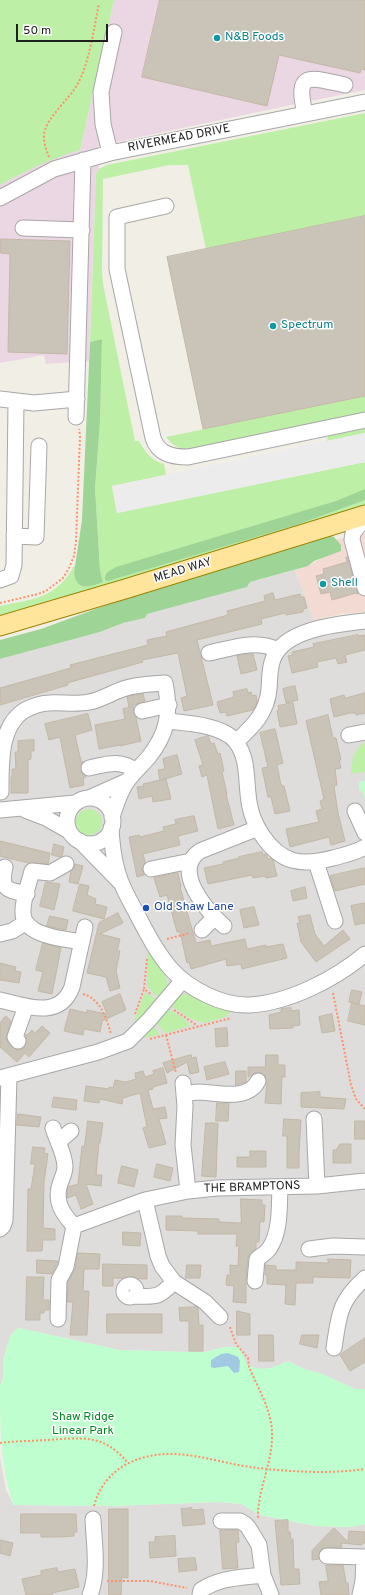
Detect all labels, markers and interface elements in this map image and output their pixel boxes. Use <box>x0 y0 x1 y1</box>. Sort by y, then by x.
scale bar <box>18 16 110 42</box>
text: 50 m <box>23 23 51 39</box>
place label: N&B Foods <box>225 31 284 45</box>
marker: N&B Foods <box>212 33 222 43</box>
street label: RIVERMEAD DRIVE <box>127 122 231 156</box>
place label: Spectrum <box>281 319 333 333</box>
marker: Spectrum <box>268 321 278 331</box>
street label: MEAD WAY <box>152 555 214 587</box>
place label: Shell <box>331 577 358 591</box>
marker: Shell <box>318 579 328 589</box>
place label: Old Shaw Lane <box>154 901 234 915</box>
marker: Old Shaw Lane <box>141 903 151 913</box>
street label: THE BRAMPTONS <box>203 1179 301 1197</box>
park label: Shaw Ridge Linear Park <box>52 1411 114 1439</box>

